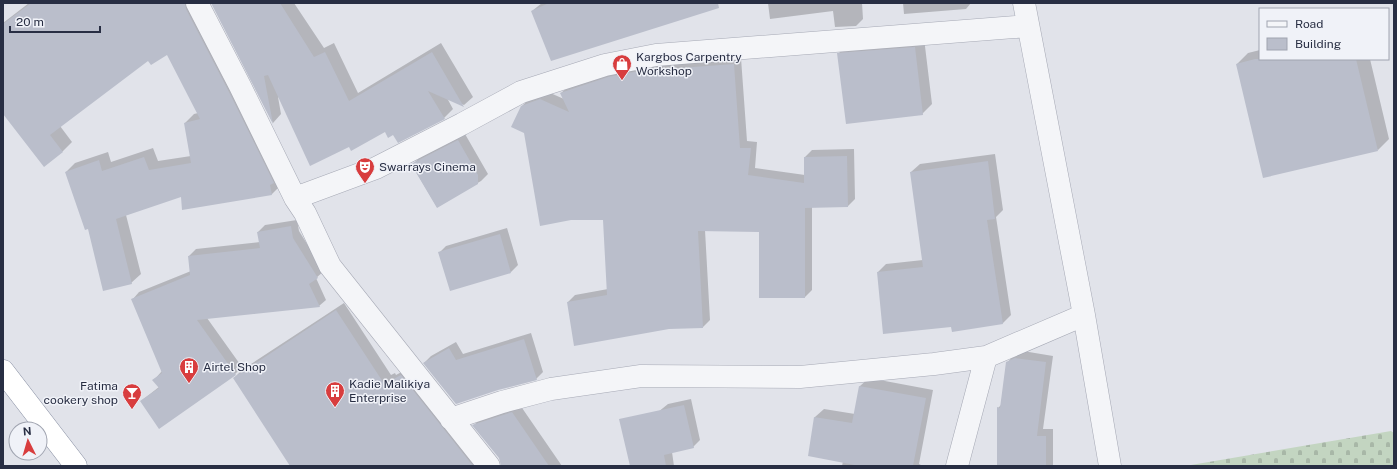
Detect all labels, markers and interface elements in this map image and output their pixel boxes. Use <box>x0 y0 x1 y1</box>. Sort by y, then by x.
scale bar <box>10 8 100 34</box>
legend <box>1259 8 1389 60</box>
text: 20 m <box>16 15 44 29</box>
text: Road <box>1295 17 1323 31</box>
text: Building <box>1295 37 1341 51</box>
place label: Kargbos Carpentry Workshop <box>636 50 742 78</box>
shop icon: Kargbos Carpentry Workshop <box>611 53 633 81</box>
theatre icon: Swarrays Cinema <box>354 156 376 184</box>
place label: Swarrays Cinema <box>379 160 476 174</box>
building icon: Airtel Shop <box>178 356 200 384</box>
place label: Airtel Shop <box>203 360 266 374</box>
place label: Kadie Malikiya Enterprise <box>349 377 430 405</box>
place label: Fatima cookery shop <box>44 379 118 407</box>
building icon: Kadie Malikiya Enterprise <box>324 380 346 408</box>
bar icon: Fatima cookery shop <box>121 382 143 410</box>
north arrow <box>8 421 48 461</box>
text: N <box>22 425 32 437</box>

